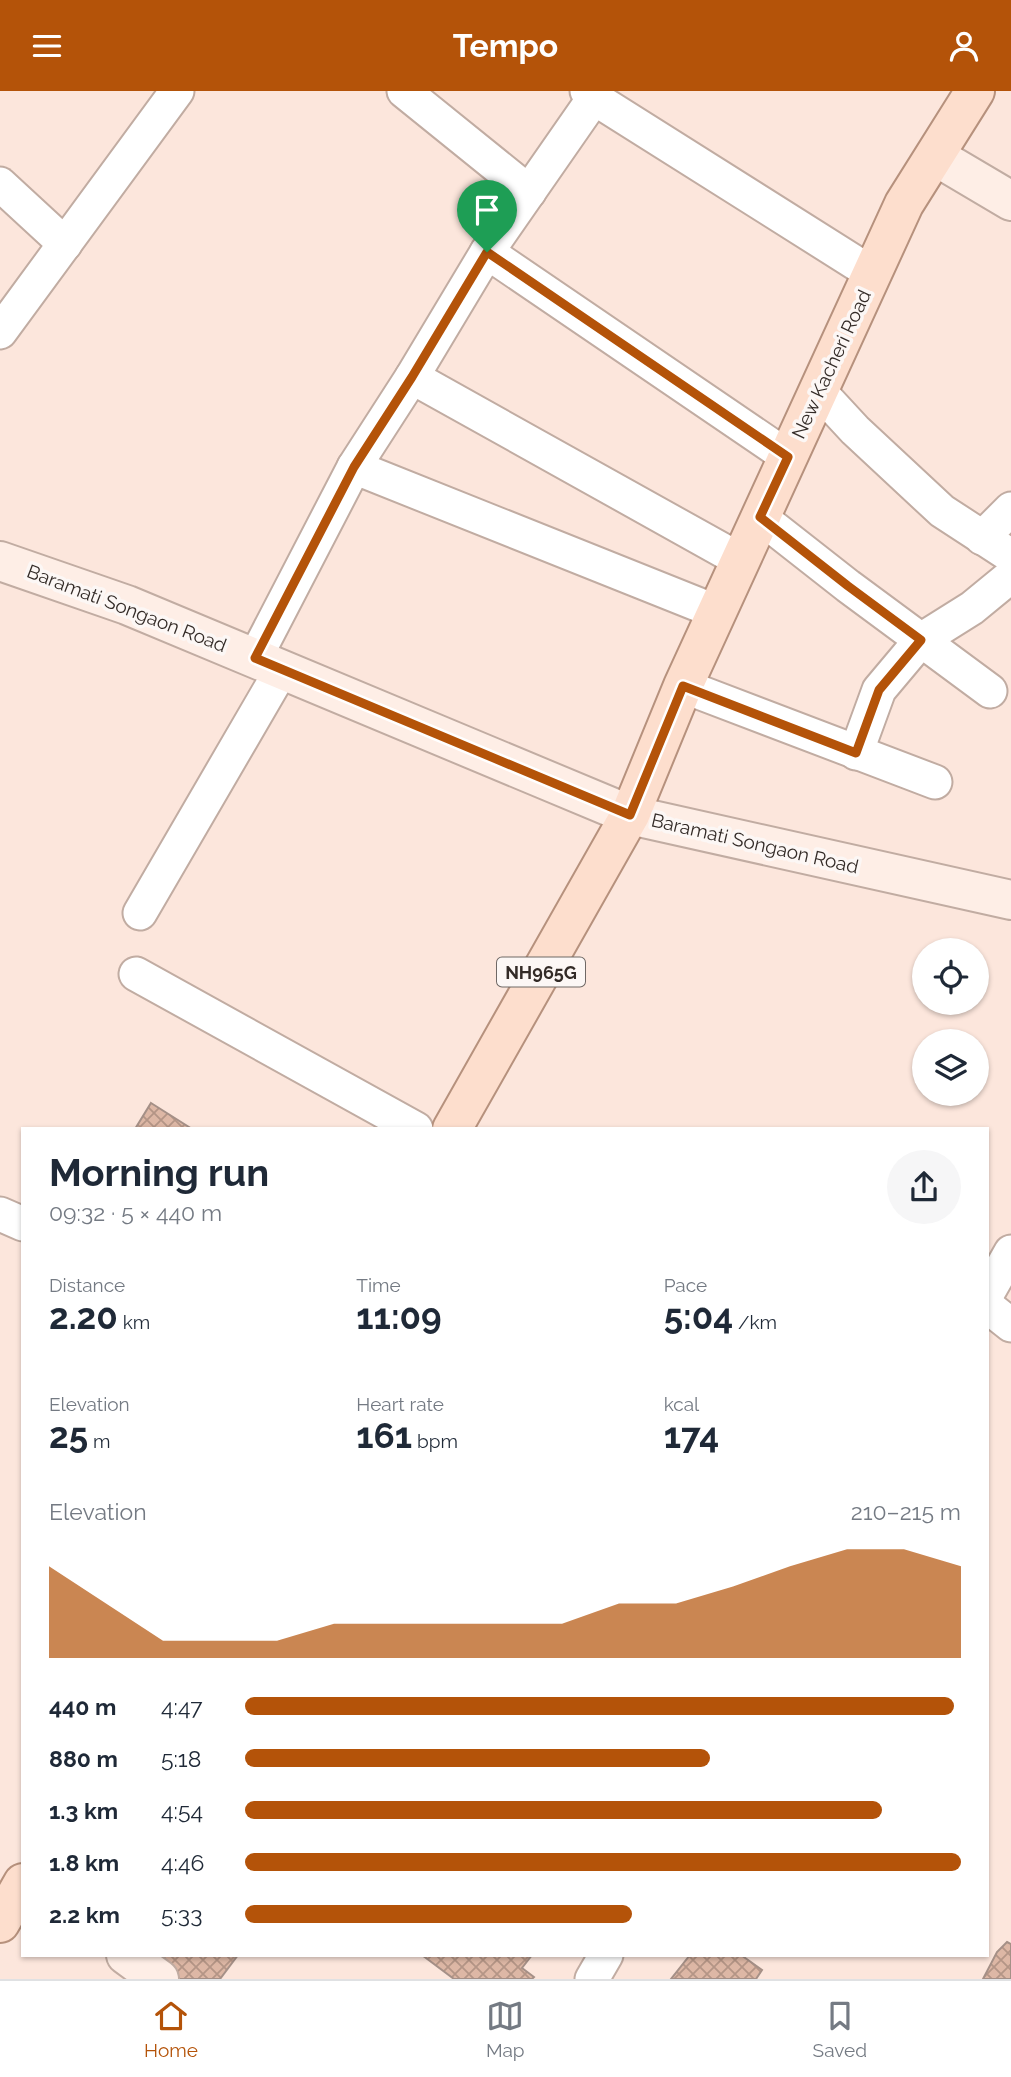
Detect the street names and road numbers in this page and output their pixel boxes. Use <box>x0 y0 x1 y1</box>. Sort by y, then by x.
street label: New Kacheri Road <box>787 286 875 442</box>
street label: Baramati Songaon Road <box>24 560 230 656</box>
street label: Baramati Songaon Road <box>649 808 861 878</box>
road number: NH965G <box>497 957 585 987</box>

